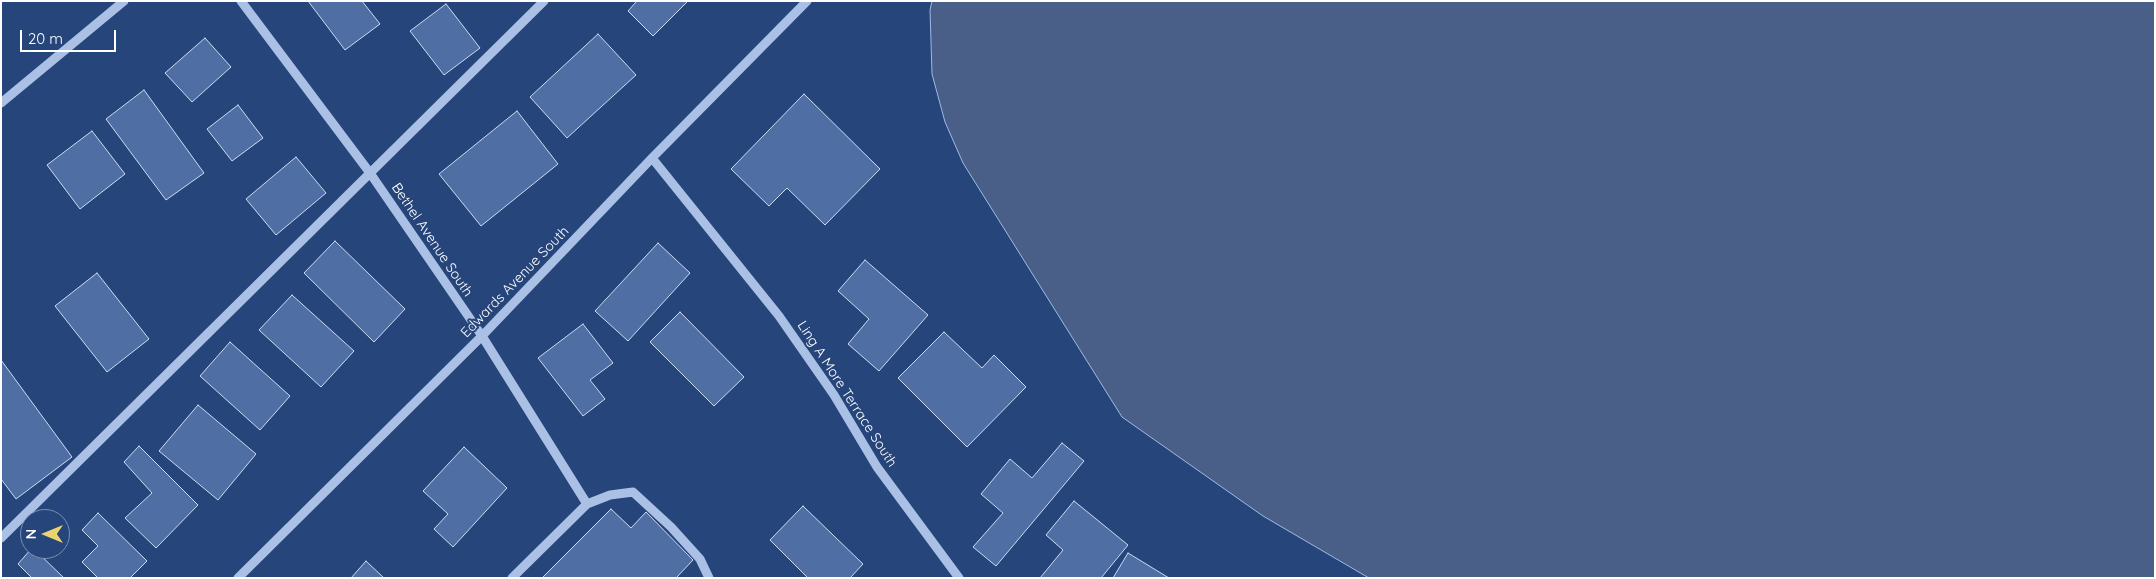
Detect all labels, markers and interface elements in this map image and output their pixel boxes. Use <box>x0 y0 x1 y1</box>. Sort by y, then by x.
scale bar <box>22 20 119 52</box>
text: 20 m <box>28 29 63 48</box>
street label: Bethel Avenue South <box>388 180 476 300</box>
street label: Edwards Avenue South <box>458 223 572 341</box>
street label: Ling A More Terrace South <box>794 318 900 470</box>
north arrow <box>20 509 70 559</box>
text: N <box>22 529 40 539</box>

